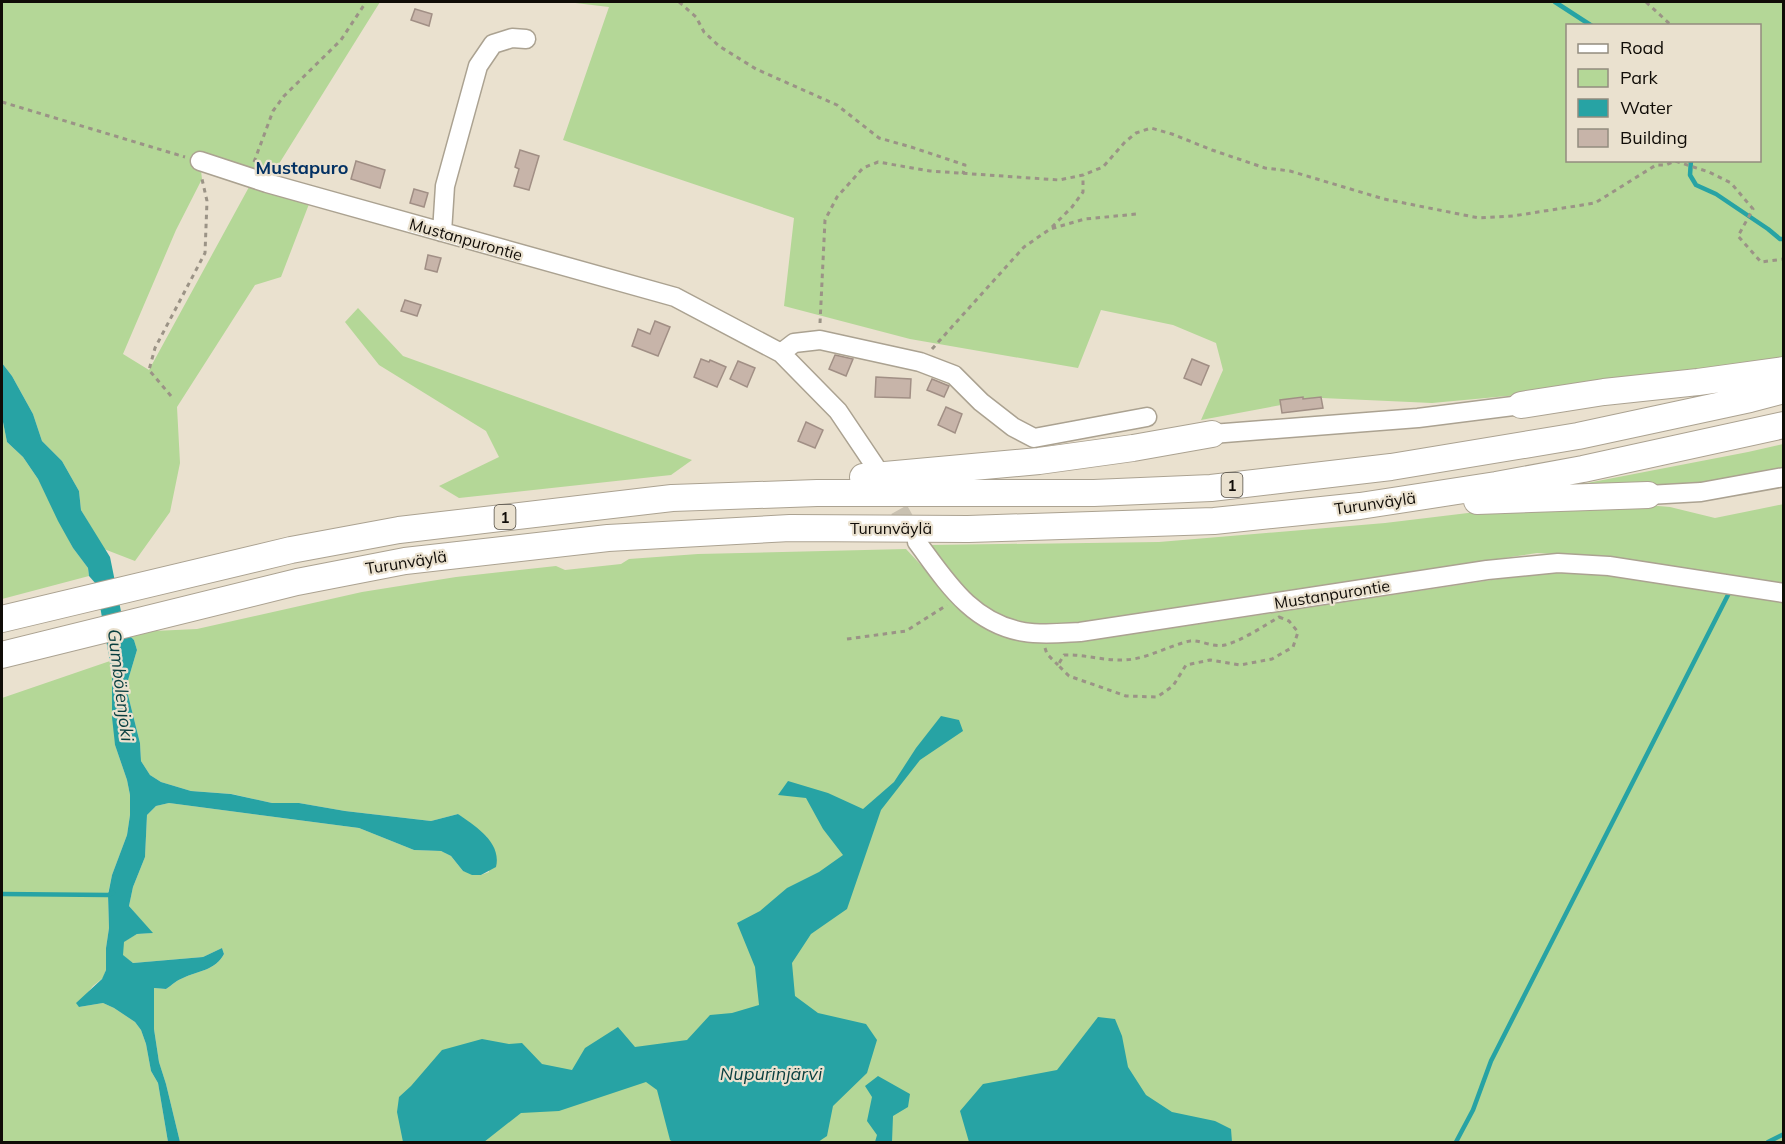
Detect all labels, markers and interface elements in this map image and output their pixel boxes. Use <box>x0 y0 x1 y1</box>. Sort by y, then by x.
legend <box>1566 24 1761 162</box>
text: Road <box>1620 36 1664 59</box>
text: Park <box>1620 66 1659 89</box>
text: Water <box>1620 96 1673 119</box>
text: Building <box>1620 126 1688 149</box>
district label: Mustapuro <box>256 156 348 179</box>
street label: Mustanpurontie <box>407 213 525 265</box>
road number: 1 <box>1222 473 1242 497</box>
street label: Turunväylä <box>1333 487 1417 519</box>
road number: 1 <box>494 505 516 529</box>
street label: Turunväylä <box>850 518 932 538</box>
street label: Turunväylä <box>364 546 448 578</box>
street label: Mustanpurontie <box>1273 575 1391 613</box>
water label: Gumbölenjoki <box>103 627 139 743</box>
water label: Nupurinjärvi <box>720 1062 823 1085</box>

